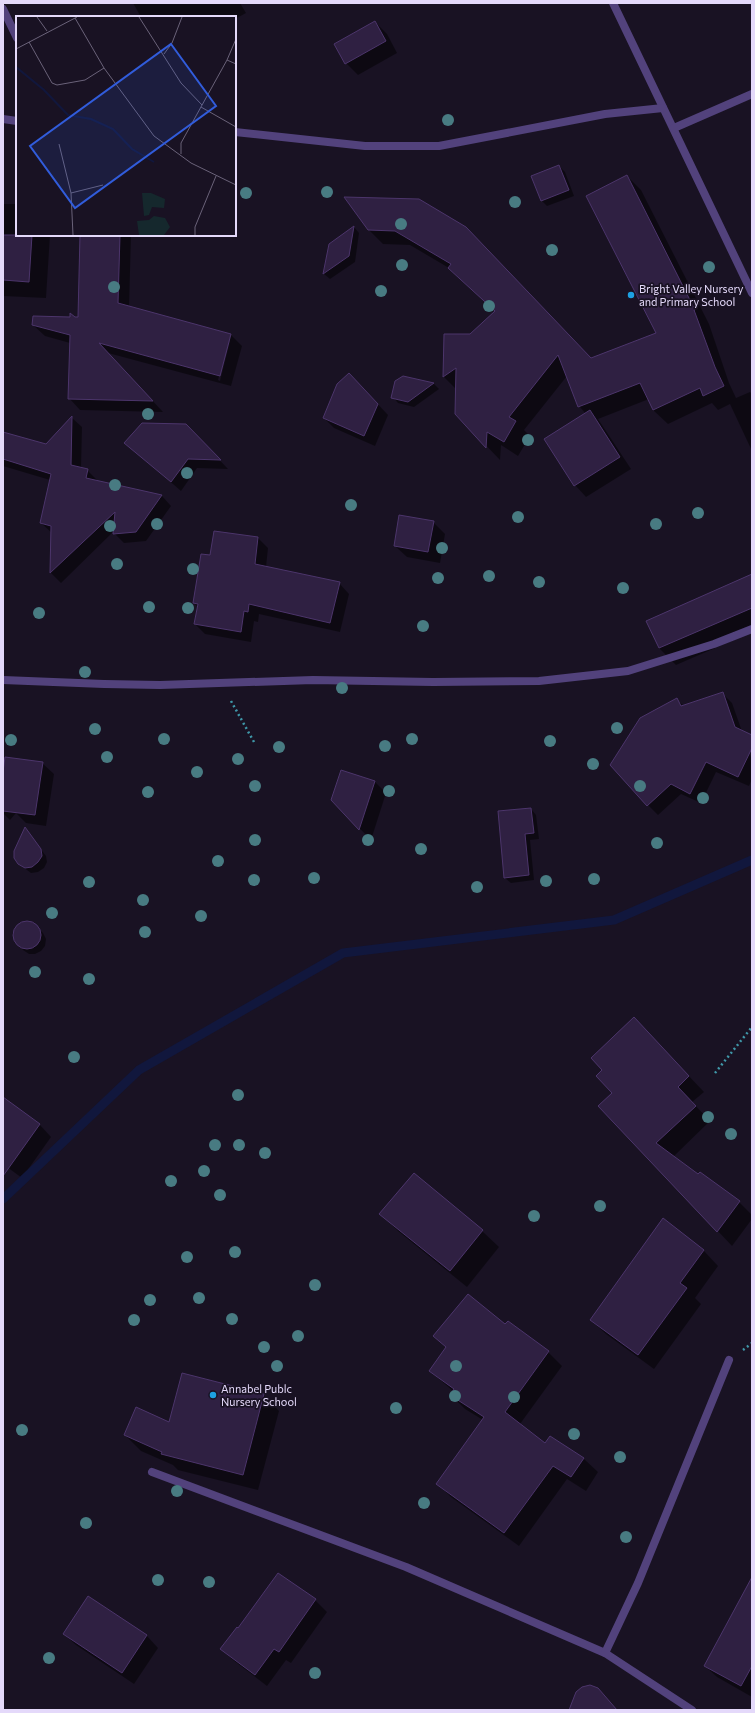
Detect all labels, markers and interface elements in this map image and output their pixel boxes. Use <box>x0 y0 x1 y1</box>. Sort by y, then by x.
inset map <box>16 16 236 236</box>
place label: Bright Valley Nursery and Primary School <box>639 282 744 308</box>
marker: Bright Valley Nursery and Primary School <box>626 290 636 300</box>
place label: Annabel Publc Nursery School <box>221 1382 297 1408</box>
marker: Annabel Publc Nursery School <box>208 1390 218 1400</box>

